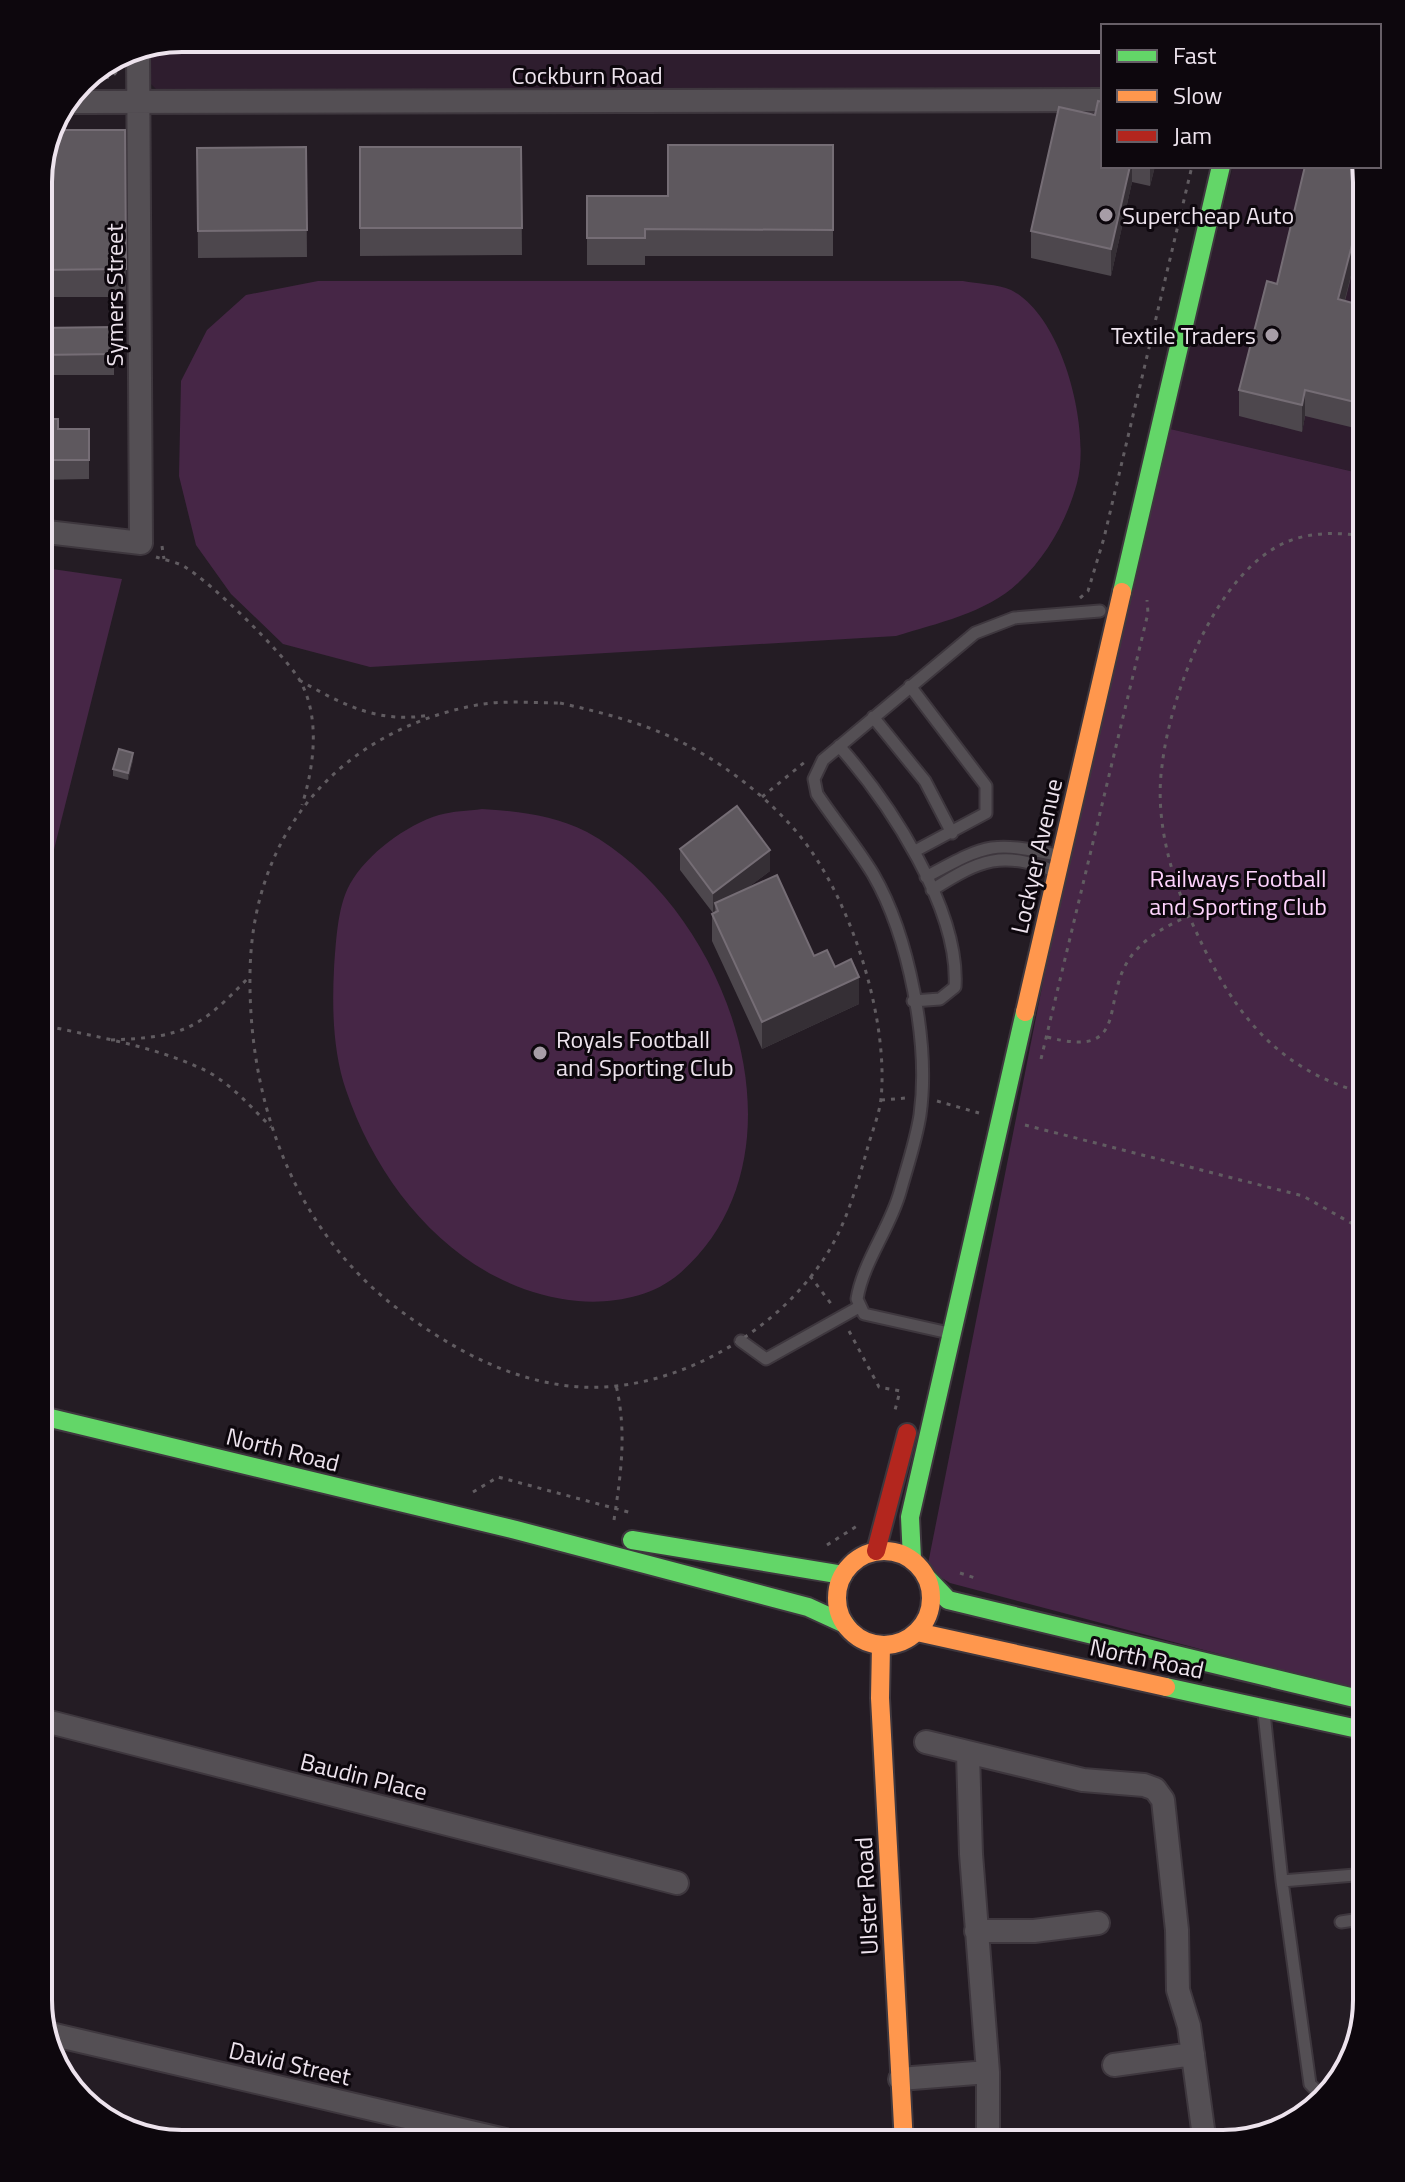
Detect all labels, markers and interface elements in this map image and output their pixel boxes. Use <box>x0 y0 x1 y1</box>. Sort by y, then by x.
legend <box>1101 24 1381 168</box>
text: Fast <box>1173 37 1217 73</box>
street label: Cockburn Road <box>511 57 663 93</box>
text: Slow <box>1173 77 1222 113</box>
text: Jam <box>1173 117 1212 153</box>
place label: Supercheap Auto <box>1122 197 1294 233</box>
marker: Supercheap Auto <box>1097 206 1115 224</box>
street label: Symers Street <box>96 223 132 367</box>
place label: Textile Traders <box>1111 317 1256 353</box>
marker: Textile Traders <box>1263 326 1281 344</box>
street label: Lockyer Avenue <box>1001 775 1071 937</box>
park label: Railways Football and Sporting Club <box>1149 860 1327 924</box>
place label: Royals Football and Sporting Club <box>556 1021 734 1085</box>
marker: Royals Football and Sporting Club <box>531 1044 549 1062</box>
street label: North Road <box>223 1418 343 1480</box>
street label: North Road <box>1087 1628 1207 1688</box>
street label: Baudin Place <box>297 1743 431 1809</box>
street label: Ulster Road <box>845 1836 887 1956</box>
street label: David Street <box>226 2032 355 2095</box>

